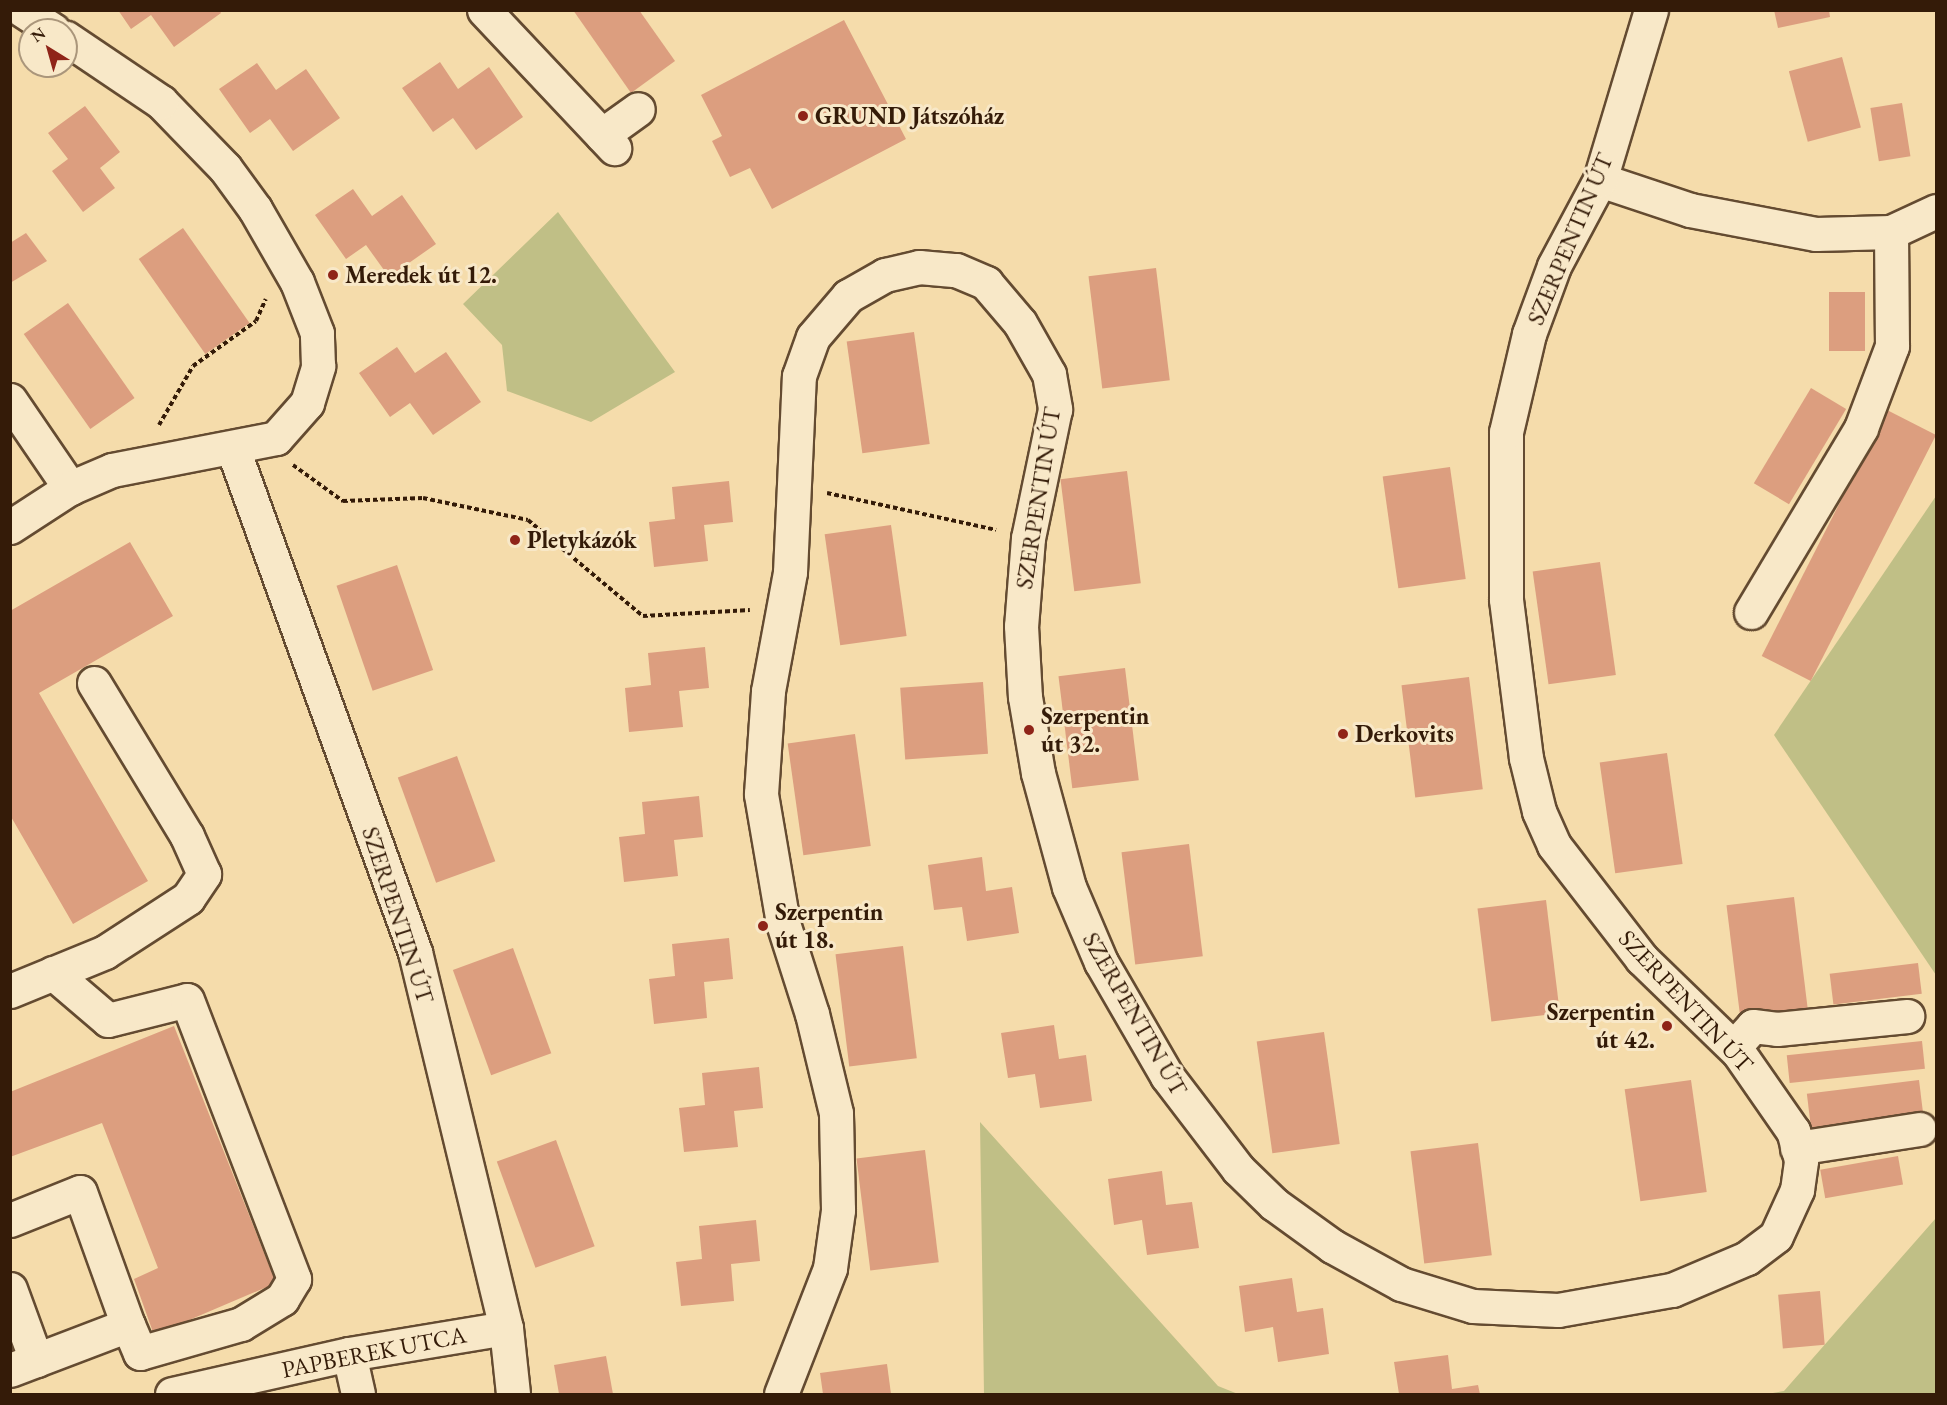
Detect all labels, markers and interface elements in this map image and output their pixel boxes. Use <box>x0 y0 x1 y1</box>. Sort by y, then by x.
north arrow <box>18 18 78 78</box>
text: N <box>27 23 50 47</box>
place label: GRUND Játszóház <box>815 102 1004 130</box>
marker: GRUND Játszóház <box>796 109 810 123</box>
street label: SZERPENTIN ÚT <box>1521 149 1619 329</box>
place label: Meredek út 12. <box>345 261 497 289</box>
marker: Meredek út 12. <box>326 268 340 282</box>
street label: SZERPENTIN ÚT <box>1009 405 1067 591</box>
place label: Pletykázók <box>527 526 637 554</box>
marker: Pletykázók <box>508 533 522 547</box>
place label: Szerpentin út 32. <box>1041 702 1149 758</box>
place label: Derkovits <box>1355 720 1454 748</box>
marker: Szerpentin út 32. <box>1022 723 1036 737</box>
marker: Derkovits <box>1336 727 1350 741</box>
street label: SZERPENTIN ÚT <box>356 823 440 1007</box>
place label: Szerpentin út 18. <box>775 898 883 954</box>
marker: Szerpentin út 18. <box>756 919 770 933</box>
street label: SZERPENTIN ÚT <box>1613 924 1759 1078</box>
street label: SZERPENTIN ÚT <box>1077 927 1193 1101</box>
place label: Szerpentin út 42. <box>1547 998 1655 1054</box>
marker: Szerpentin út 42. <box>1660 1019 1674 1033</box>
street label: PAPBEREK UTCA <box>279 1320 469 1384</box>

